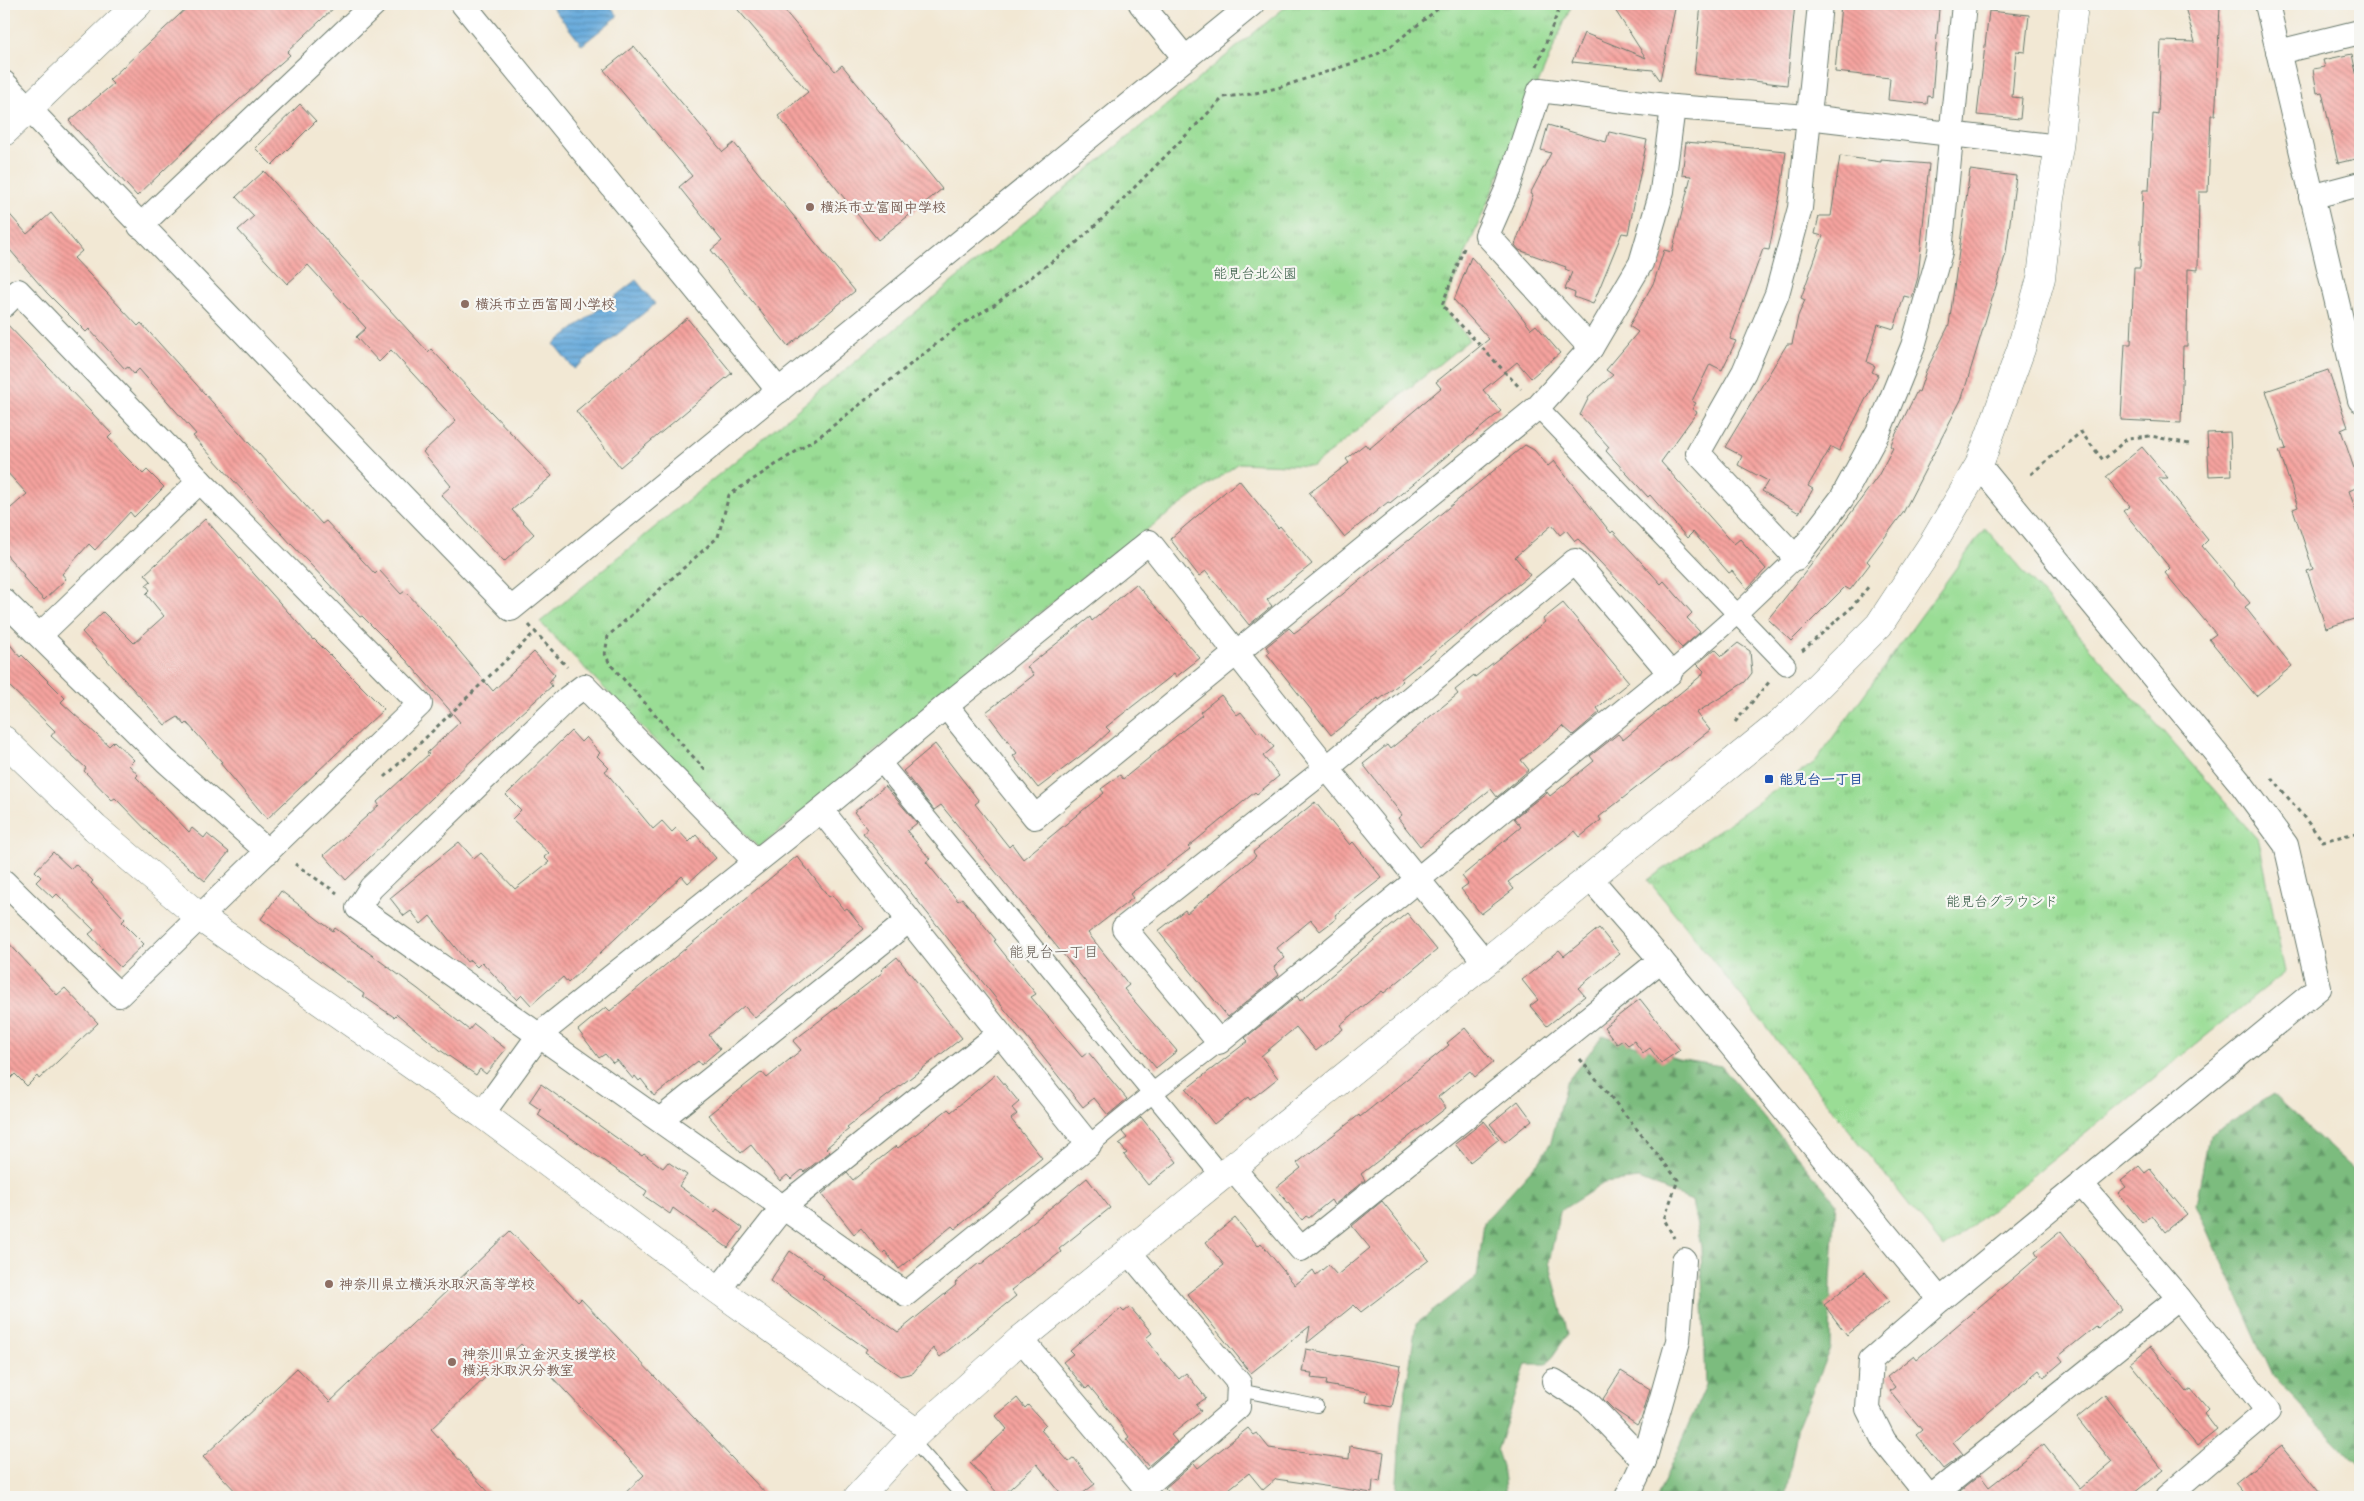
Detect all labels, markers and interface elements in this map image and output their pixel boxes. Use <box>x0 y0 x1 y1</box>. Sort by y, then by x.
place label: 横浜市立富岡中学校 <box>820 197 946 219</box>
marker: 横浜市立富岡中学校 <box>804 201 816 213</box>
park label: 能見台北公園 <box>1213 263 1297 285</box>
place label: 横浜市立西富岡小学校 <box>475 294 615 316</box>
marker: 横浜市立西富岡小学校 <box>459 298 471 310</box>
place label: 能見台一丁目 <box>1779 769 1863 791</box>
marker: 能見台一丁目 <box>1763 773 1775 785</box>
park label: 能見台グラウンド <box>1946 891 2058 913</box>
district label: 能見台一丁目 <box>1009 941 1099 965</box>
place label: 神奈川県立横浜氷取沢高等学校 <box>339 1274 535 1296</box>
marker: 神奈川県立横浜氷取沢高等学校 <box>323 1278 335 1290</box>
place label: 神奈川県立金沢支援学校 横浜氷取沢分教室 <box>462 1344 616 1382</box>
marker: 神奈川県立金沢支援学校 横浜氷取沢分教室 <box>446 1356 458 1368</box>

